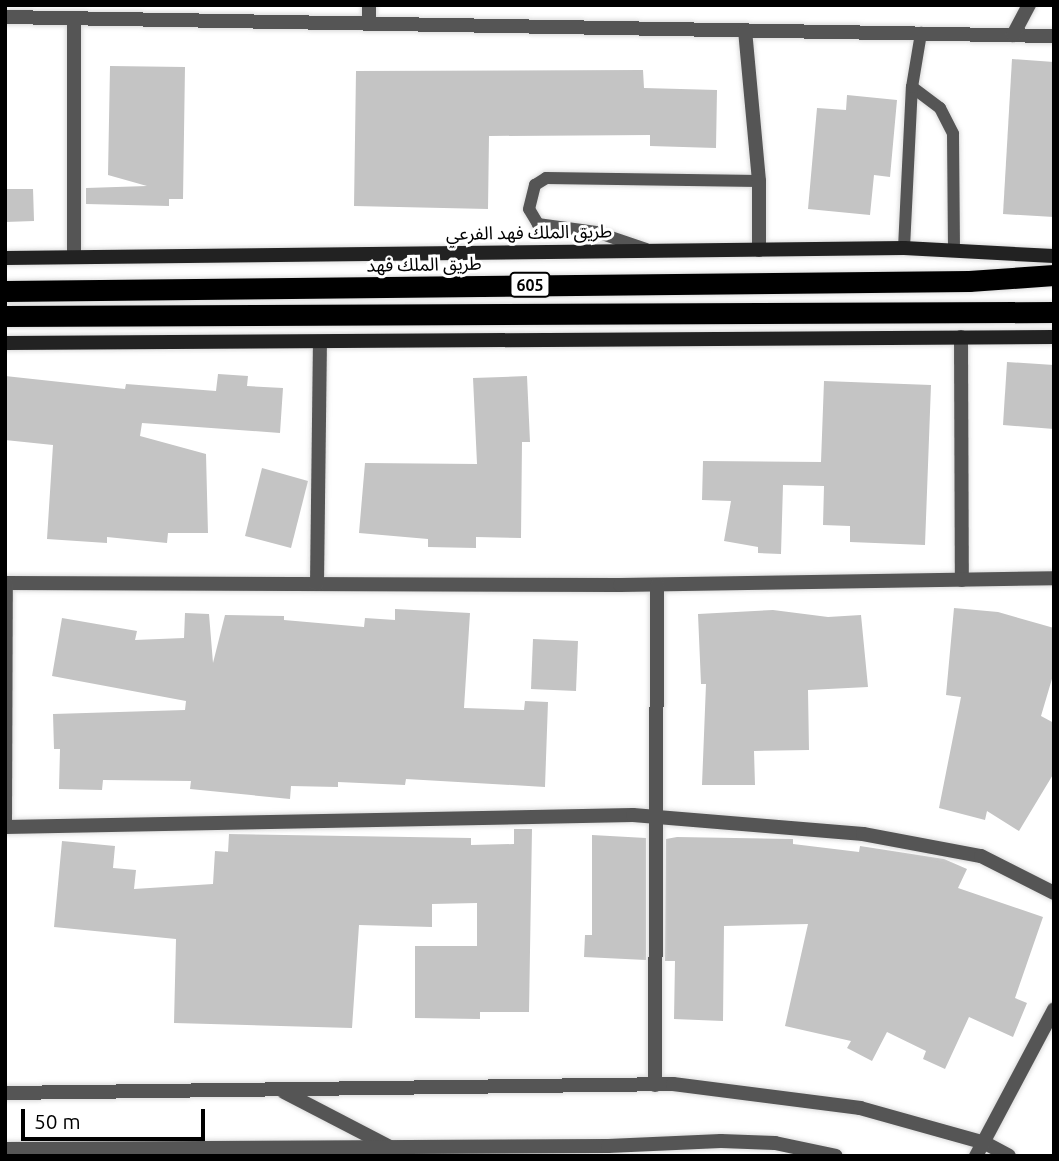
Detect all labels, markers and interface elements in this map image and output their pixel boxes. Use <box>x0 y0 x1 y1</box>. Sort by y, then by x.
street label: طريق الملك فهد الفرعي <box>446 220 612 244</box>
street label: طريق الملك فهد <box>366 252 482 276</box>
road number: 605 <box>509 272 551 298</box>
scale bar <box>24 1094 208 1138</box>
text: 50 m <box>34 1109 81 1133</box>

